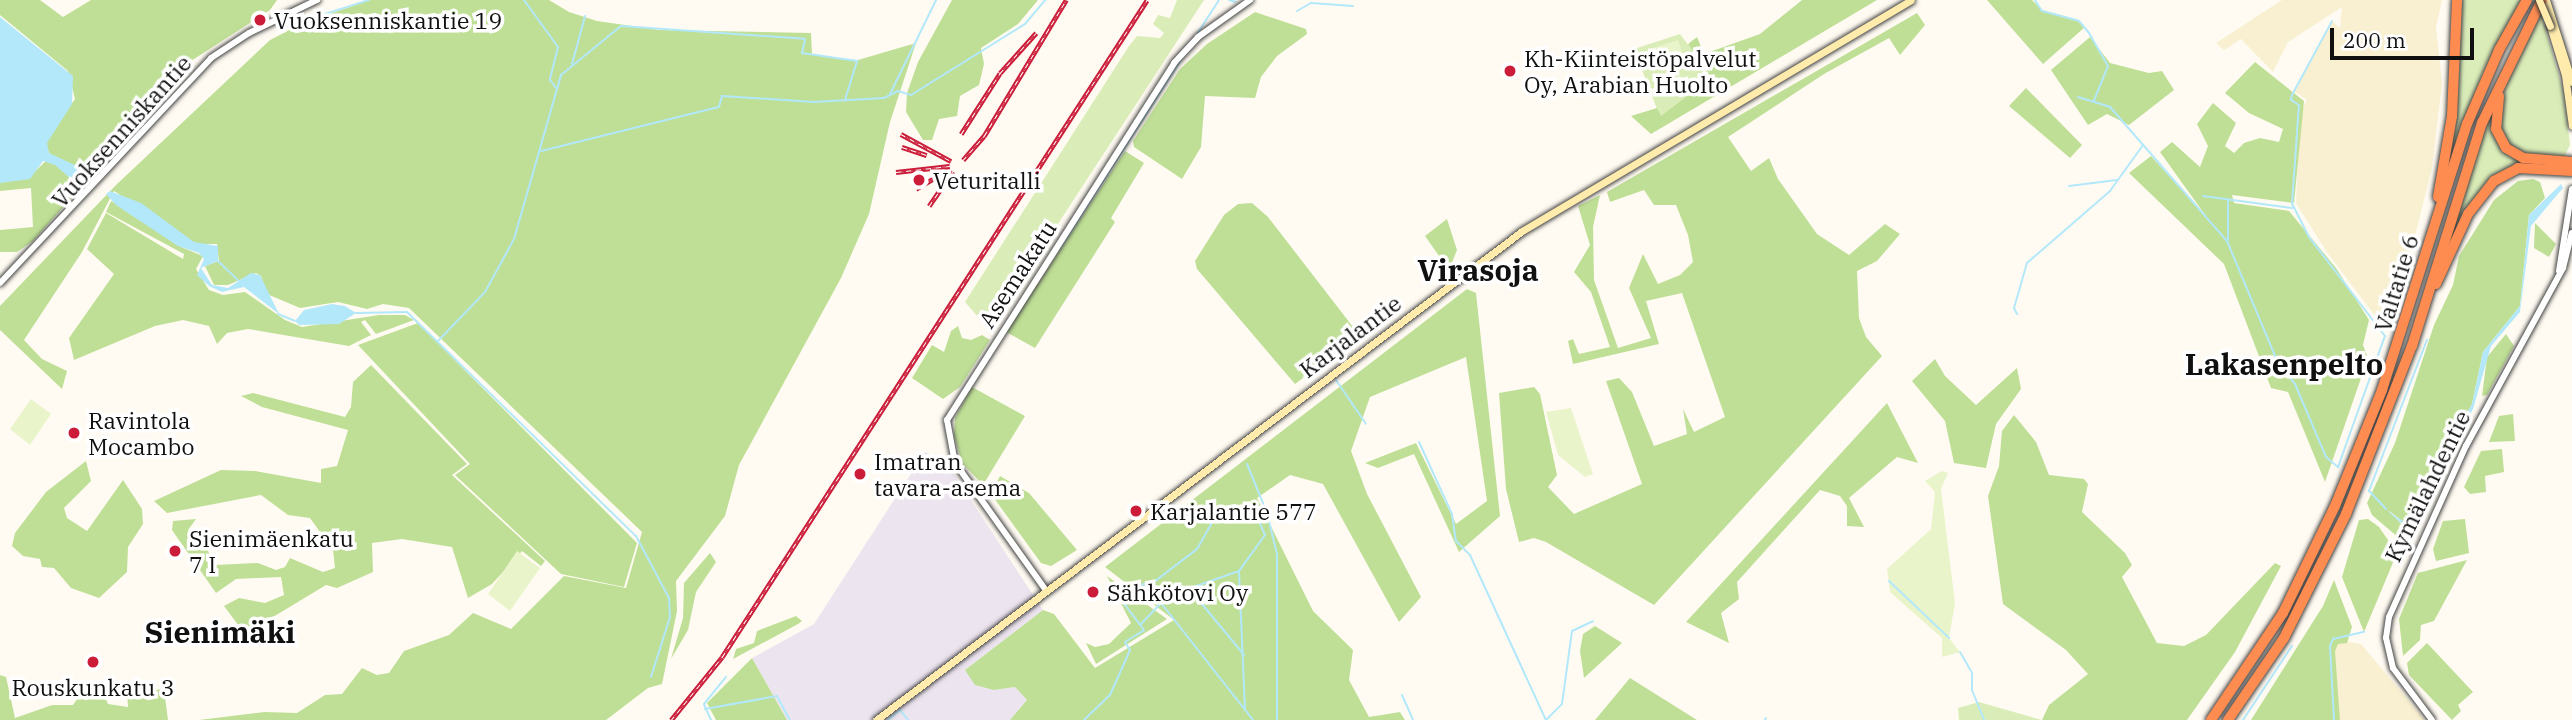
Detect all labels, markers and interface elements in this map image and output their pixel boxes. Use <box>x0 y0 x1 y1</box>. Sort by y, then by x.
place label: Vuoksenniskantie 19 <box>274 6 502 34</box>
marker: Vuoksenniskantie 19 <box>252 12 268 28</box>
scale bar <box>2334 14 2478 58</box>
text: 200 m <box>2343 26 2406 54</box>
place label: Kh-Kiinteistöpalvelut Oy, Arabian Huolto <box>1524 44 1756 98</box>
street label: Vuoksenniskantie <box>45 49 197 213</box>
marker: Kh-Kiinteistöpalvelut Oy, Arabian Huolto <box>1502 63 1518 79</box>
place label: Veturitalli <box>933 166 1041 194</box>
marker: Veturitalli <box>911 172 927 188</box>
street label: Asemakatu <box>972 215 1062 333</box>
street label: Valtatie 6 <box>2368 231 2424 335</box>
district label: Virasoja <box>1417 252 1539 288</box>
street label: Karjalantie <box>1294 289 1406 383</box>
district label: Lakasenpelto <box>2185 346 2383 382</box>
place label: Ravintola Mocambo <box>88 406 194 460</box>
street label: Kymälahdentie <box>2378 406 2476 566</box>
marker: Ravintola Mocambo <box>66 425 82 441</box>
place label: Imatran tavara-asema <box>874 447 1021 501</box>
marker: Imatran tavara-asema <box>852 466 868 482</box>
place label: Karjalantie 577 <box>1150 497 1317 525</box>
marker: Karjalantie 577 <box>1128 503 1144 519</box>
place label: Sienimäenkatu 7 I <box>189 524 354 578</box>
marker: Sienimäenkatu 7 I <box>167 543 183 559</box>
place label: Sähkötovi Oy <box>1107 578 1248 606</box>
marker: Sähkötovi Oy <box>1085 584 1101 600</box>
district label: Sienimäki <box>145 614 295 650</box>
marker: Rouskunkatu 3 <box>85 654 101 670</box>
place label: Rouskunkatu 3 <box>12 673 174 701</box>

